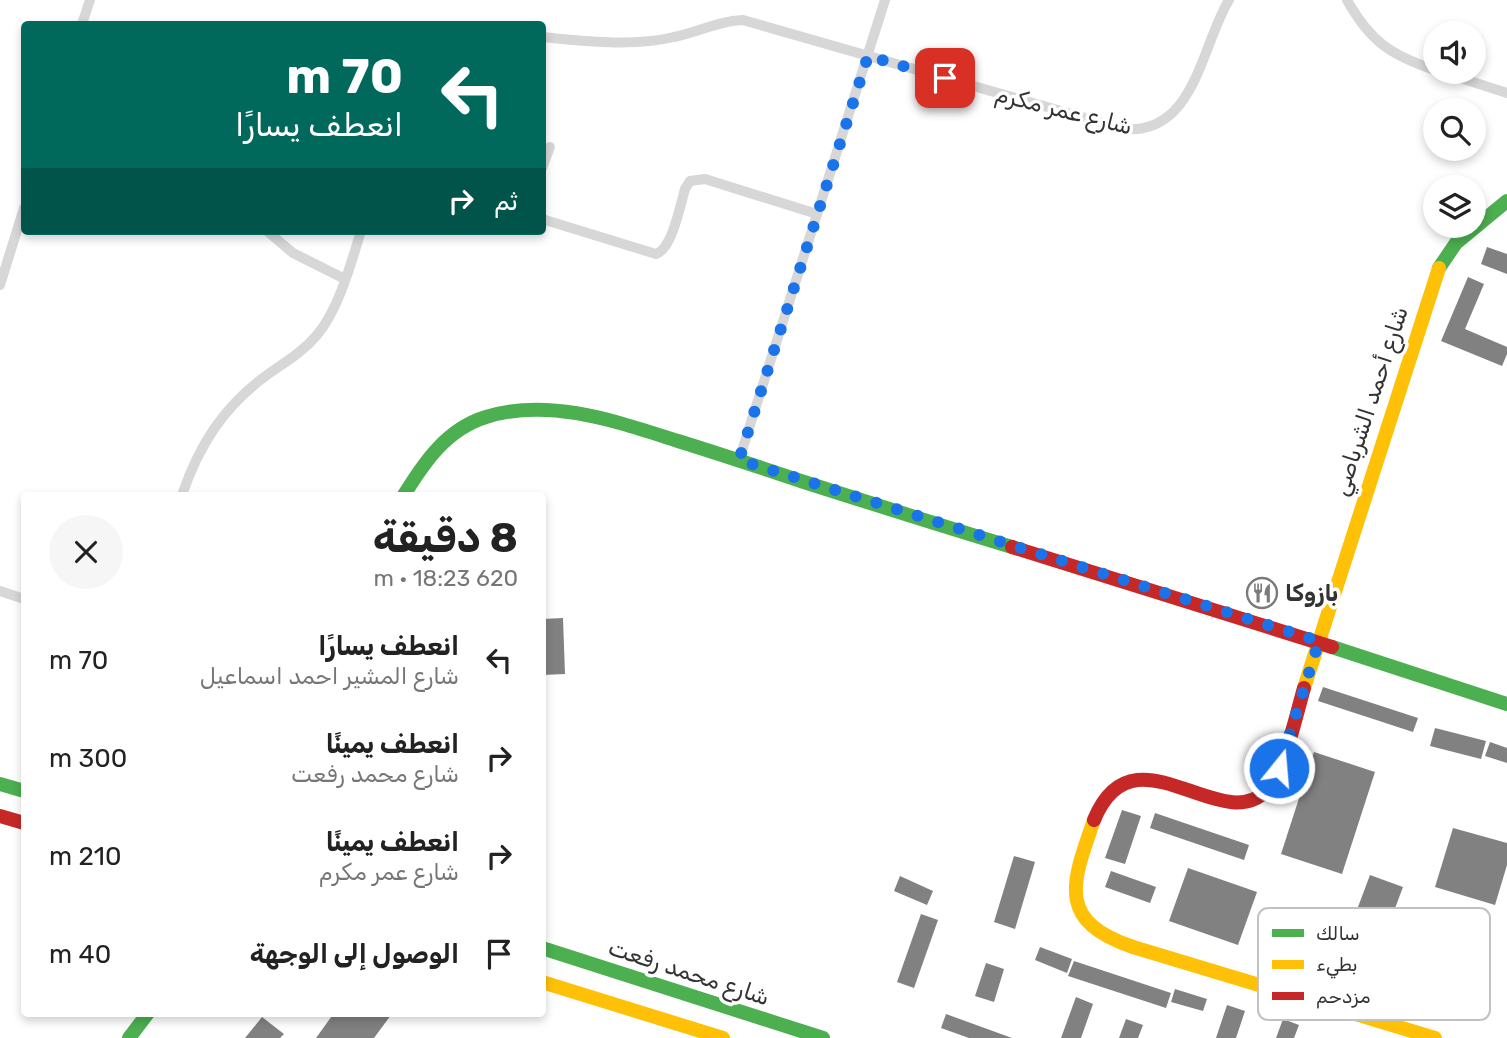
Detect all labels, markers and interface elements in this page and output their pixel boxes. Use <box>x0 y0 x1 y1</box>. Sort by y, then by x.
map controls <box>1423 21 1486 238</box>
button: sound <box>1423 21 1486 84</box>
text: 70 m <box>286 47 403 105</box>
pin <box>915 48 975 108</box>
icon: left <box>427 49 518 140</box>
icon: arrive <box>926 59 964 97</box>
street label: شارع عمر مكرم <box>992 79 1135 142</box>
button: search <box>1423 98 1486 161</box>
text: انعطف يسارًا <box>235 106 403 144</box>
button: layers <box>1423 175 1486 238</box>
icon: right <box>442 182 480 220</box>
text: ثم <box>494 186 518 217</box>
street label: شارع أحمد الشرباصي <box>1326 303 1417 500</box>
text: 8 دقيقة <box>373 513 518 563</box>
button: close <box>49 515 123 589</box>
text: 620 m · 18:23 <box>373 564 518 592</box>
restaurant icon: بازوكا <box>1245 576 1279 610</box>
place label: بازوكا <box>1285 579 1338 607</box>
text: انعطف يسارًا <box>318 631 459 662</box>
icon: left <box>480 641 518 679</box>
text: 70 m <box>49 645 108 676</box>
text: شارع المشير احمد اسماعيل <box>200 662 459 690</box>
text: انعطف يمينًا <box>326 729 459 760</box>
position arrow <box>1242 731 1316 805</box>
icon: right <box>480 739 518 777</box>
text: 300 m <box>49 743 127 774</box>
text: شارع محمد رفعت <box>291 760 459 788</box>
text: انعطف يمينًا <box>326 827 459 858</box>
icon: right <box>480 837 518 875</box>
text: 210 m <box>49 841 121 872</box>
text: شارع عمر مكرم <box>319 858 459 886</box>
legend <box>1258 908 1490 1020</box>
text: سالك <box>1316 922 1360 945</box>
street label: شارع محمد رفعت <box>604 933 773 1013</box>
icon: arrive <box>480 935 518 973</box>
text: 40 m <box>49 939 111 970</box>
text: الوصول إلى الوجهة <box>250 939 459 970</box>
text: بطيء <box>1316 953 1358 979</box>
text: مزدحم <box>1316 985 1371 1009</box>

